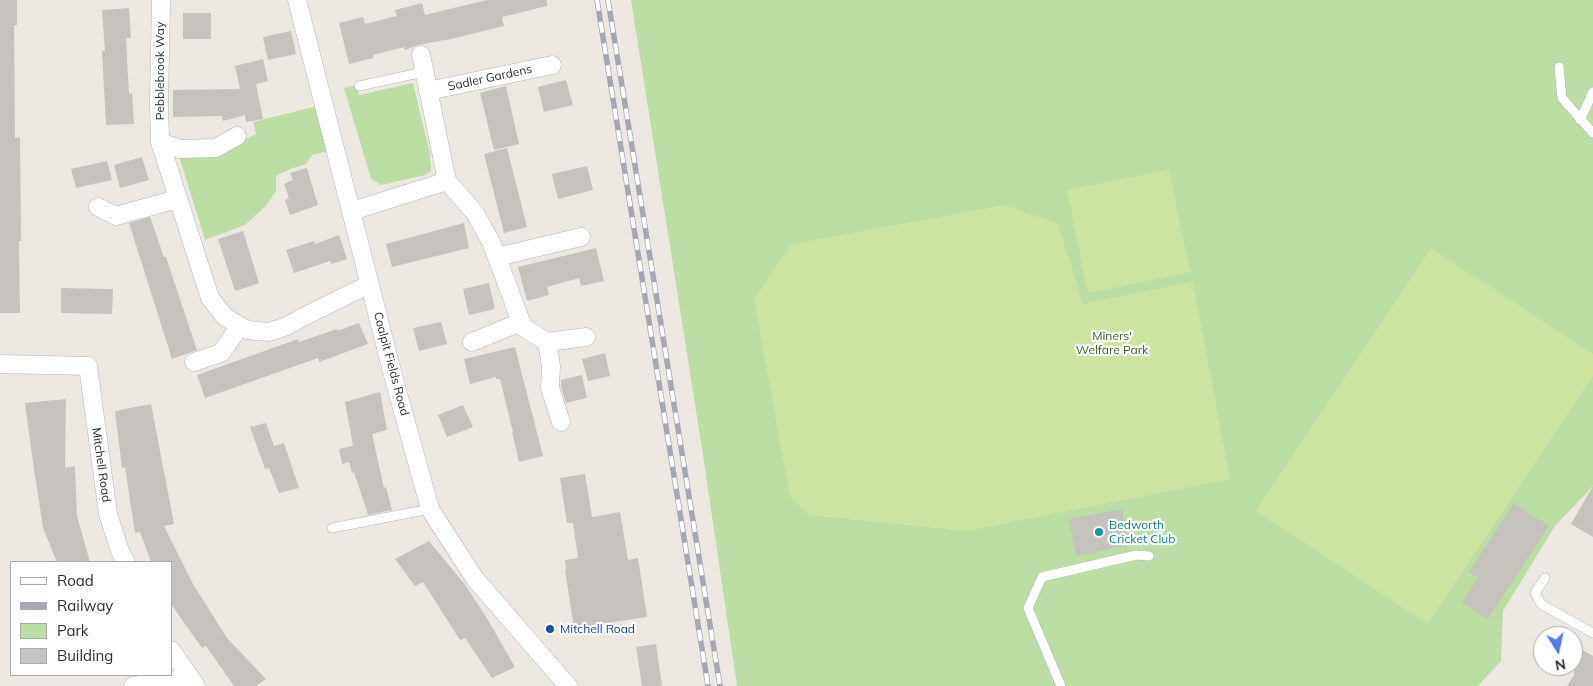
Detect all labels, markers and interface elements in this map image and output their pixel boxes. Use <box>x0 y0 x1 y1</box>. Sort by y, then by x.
street label: Pebblebrook Way <box>153 22 167 120</box>
street label: Sadler Gardens <box>447 62 533 94</box>
street label: Coalpit Fields Road <box>370 311 412 417</box>
park label: Miners' Welfare Park <box>1076 329 1148 357</box>
street label: Mitchell Road <box>89 427 113 503</box>
place label: Bedworth Cricket Club <box>1109 518 1175 546</box>
marker: Bedworth Cricket Club <box>1093 526 1105 538</box>
legend <box>10 561 172 676</box>
text: Road <box>57 571 94 590</box>
text: Railway <box>57 596 113 615</box>
text: Park <box>57 621 89 640</box>
place label: Mitchell Road <box>560 622 635 636</box>
marker: Mitchell Road <box>544 623 556 635</box>
north arrow <box>1533 626 1583 676</box>
text: Building <box>57 646 113 665</box>
text: N <box>1554 655 1567 675</box>

